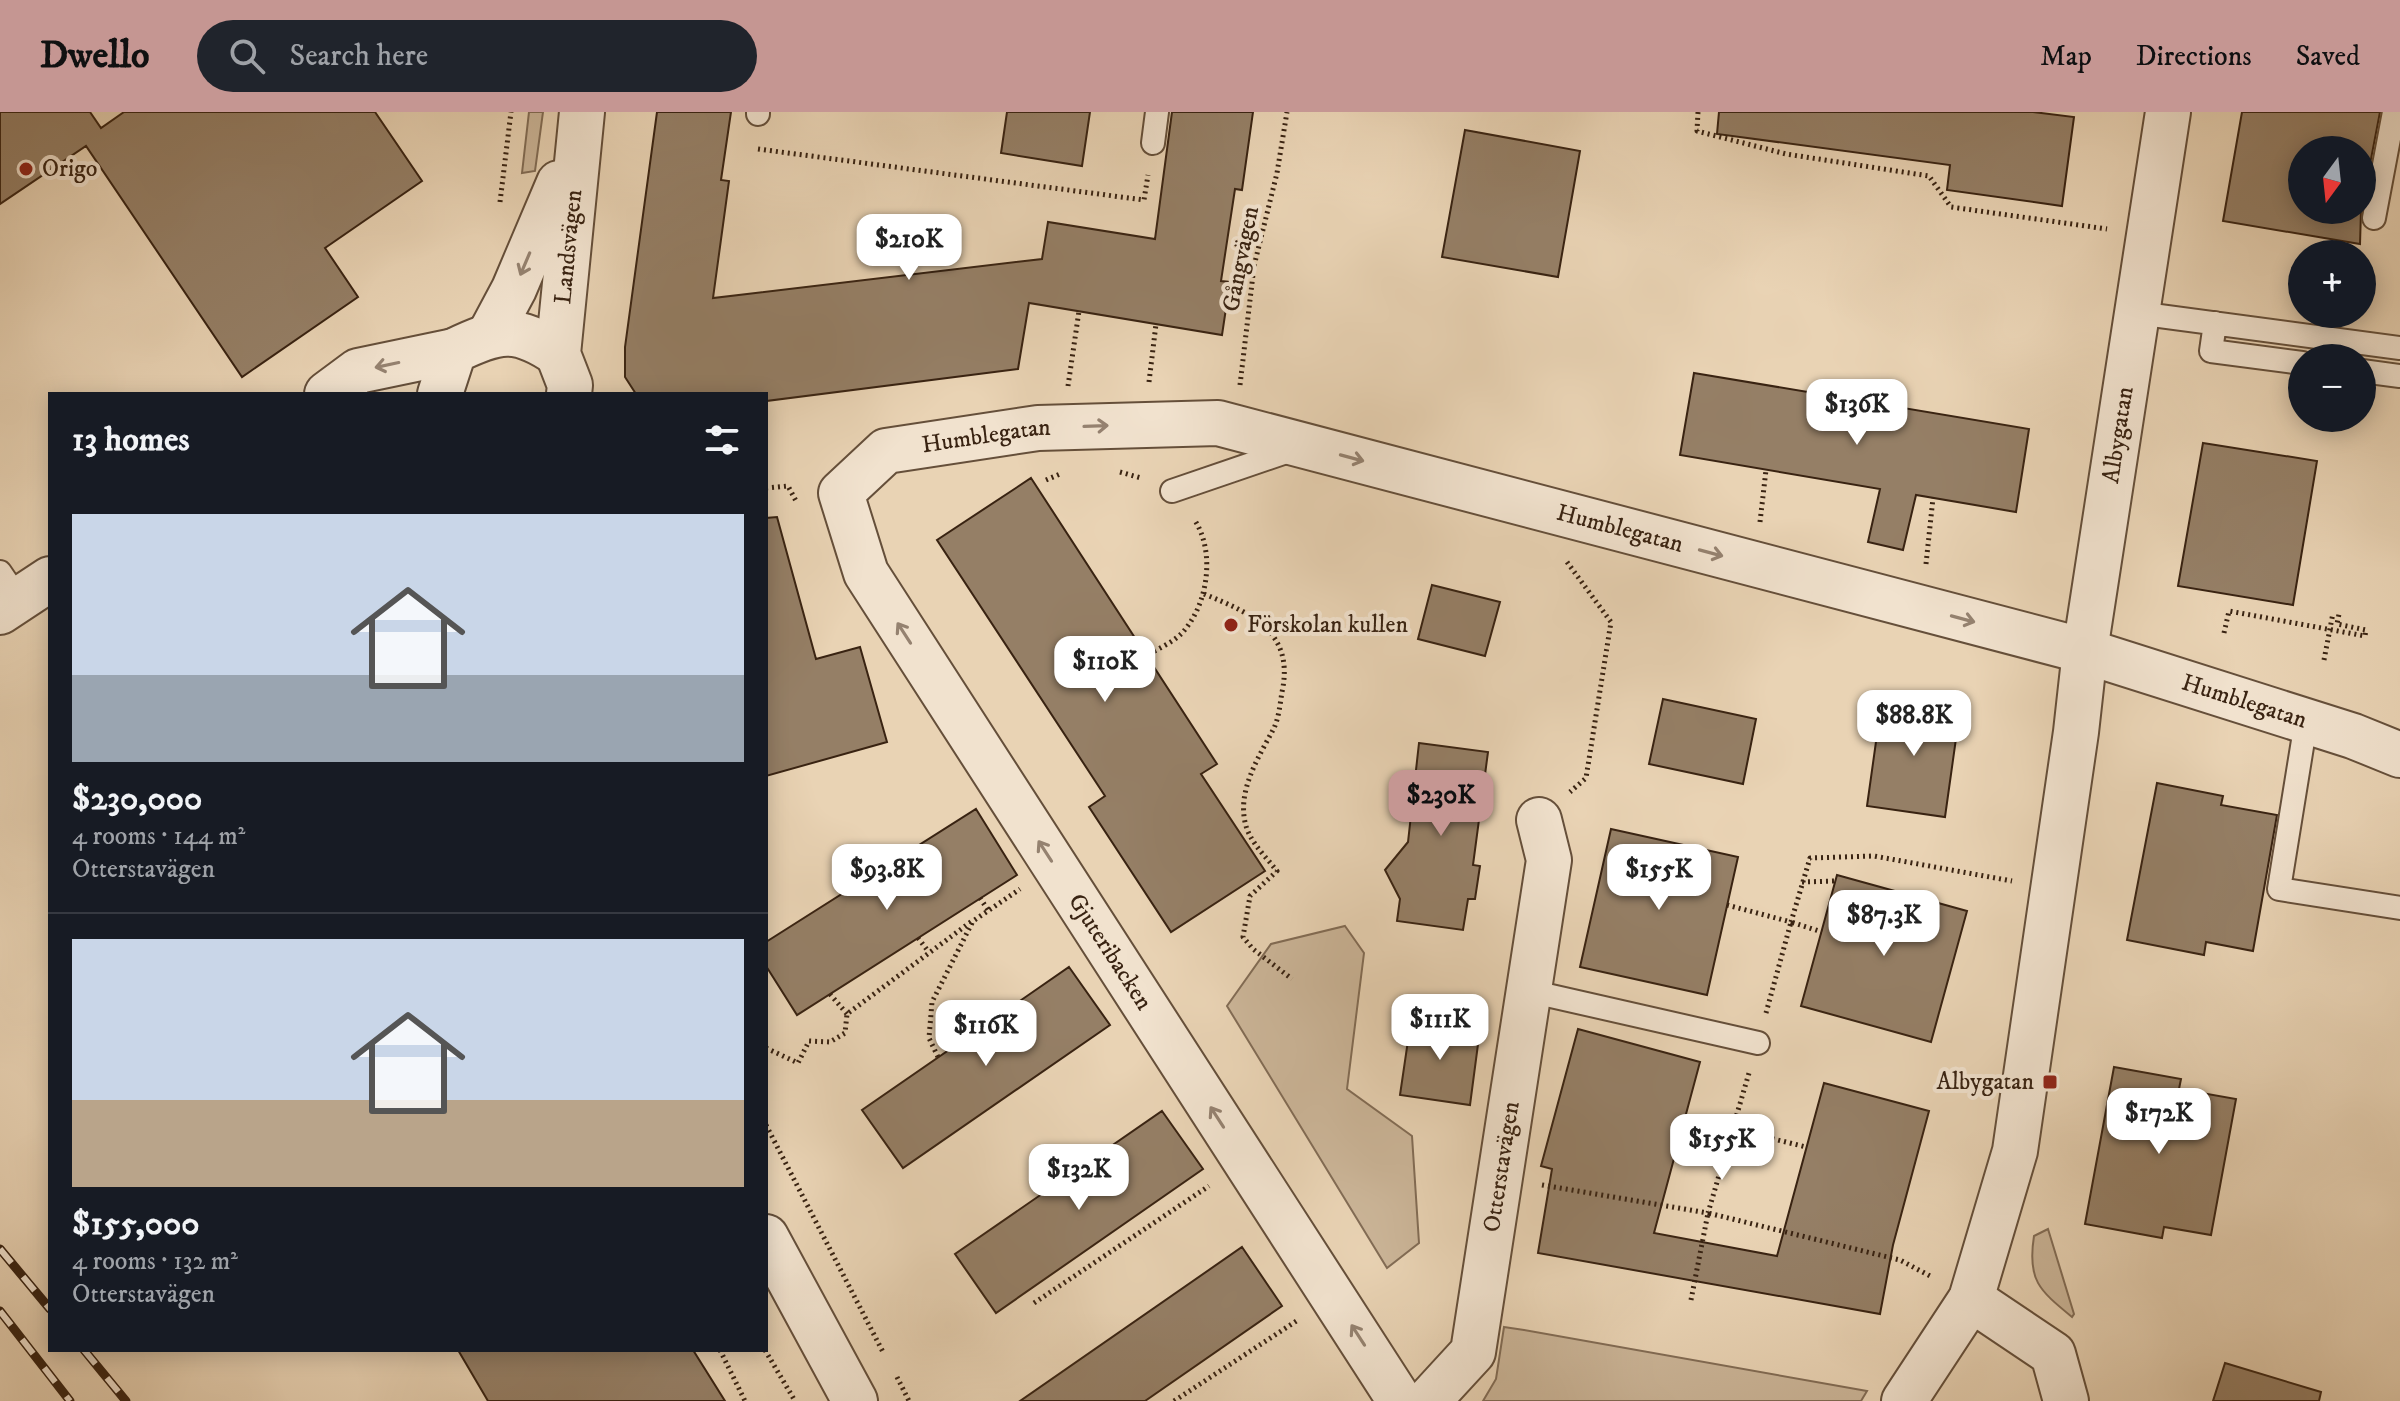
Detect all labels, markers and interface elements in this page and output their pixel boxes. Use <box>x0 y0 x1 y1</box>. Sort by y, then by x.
search box <box>197 20 757 92</box>
text: Dwello <box>40 32 149 80</box>
icon: search <box>225 34 269 78</box>
text: Search here <box>289 38 428 75</box>
text: Map <box>2040 39 2092 74</box>
text: Directions <box>2136 39 2252 74</box>
text: Saved <box>2296 39 2360 74</box>
north arrow <box>2288 136 2376 224</box>
map controls <box>2288 136 2376 432</box>
place label: Origo <box>42 154 97 184</box>
marker: Origo <box>17 160 35 178</box>
street label: Landsvägen <box>548 188 589 305</box>
street label: Gångvägen <box>1216 203 1266 314</box>
pin: $210K <box>853 214 965 282</box>
text: $210K <box>875 223 943 256</box>
button: + <box>2288 240 2376 328</box>
one-way arrow <box>516 251 531 276</box>
button: − <box>2288 344 2376 432</box>
one-way arrow <box>375 358 400 373</box>
pin: $136K <box>1801 379 1913 447</box>
street label: Albygatan <box>2096 384 2141 485</box>
text: $136K <box>1824 388 1890 421</box>
street label: Humblegatan <box>920 413 1051 460</box>
icon: filters <box>700 418 744 462</box>
text: 13 homes <box>72 419 190 461</box>
one-way arrow <box>1082 419 1109 434</box>
one-way arrow <box>1338 452 1364 467</box>
street label: Humblegatan <box>1553 498 1687 560</box>
one-way arrow <box>1698 547 1724 562</box>
icon: home <box>336 566 480 710</box>
place label: Förskolan kullen <box>1247 610 1408 640</box>
one-way arrow <box>1949 613 1975 628</box>
marker: Förskolan kullen <box>1222 616 1240 634</box>
one-way arrow <box>896 622 912 645</box>
pin: $110K <box>1049 636 1161 704</box>
text: $110K <box>1072 645 1138 678</box>
street label: Humblegatan <box>2178 668 2311 736</box>
pin: $88.8K <box>1849 690 1979 758</box>
text: $88.8K <box>1875 699 1953 732</box>
pin: $230K <box>1385 770 1497 838</box>
text: $230,000 <box>72 778 202 820</box>
text: $230K <box>1407 779 1475 812</box>
text: 4 rooms · 144 m² <box>72 820 245 853</box>
one-way arrow <box>1037 841 1054 863</box>
pin: $93.8K <box>822 844 952 912</box>
pin: $155K <box>1603 844 1715 912</box>
text: Otterstavägen <box>72 853 215 886</box>
text: $93.8K <box>850 853 924 886</box>
text: $155K <box>1625 853 1693 886</box>
street label: Gjuteribacken <box>1061 888 1159 1016</box>
pin: $87.3K <box>1819 890 1949 958</box>
text: $87.3K <box>1847 899 1921 932</box>
icon: home <box>336 991 480 1135</box>
pin: $111K <box>1384 994 1496 1062</box>
pin: $116K <box>930 1000 1042 1068</box>
text: $111K <box>1409 1003 1471 1036</box>
text: $116K <box>954 1009 1018 1042</box>
place label: Albygatan <box>1937 1067 2034 1097</box>
marker: Albygatan <box>2041 1073 2059 1091</box>
pin: $172K <box>2103 1088 2215 1156</box>
text: $172K <box>2125 1097 2193 1130</box>
street label: Otterstavägen <box>1477 1099 1527 1234</box>
one-way arrow <box>1208 1106 1224 1129</box>
pin: $155K <box>1666 1114 1778 1182</box>
text: $155K <box>1688 1123 1756 1156</box>
pin: $132K <box>1023 1144 1135 1212</box>
text: $132K <box>1047 1153 1111 1186</box>
text: $155,000 <box>72 1203 200 1245</box>
text: 4 rooms · 132 m² <box>72 1245 238 1278</box>
text: Otterstavägen <box>72 1278 215 1311</box>
one-way arrow <box>1349 1325 1366 1347</box>

